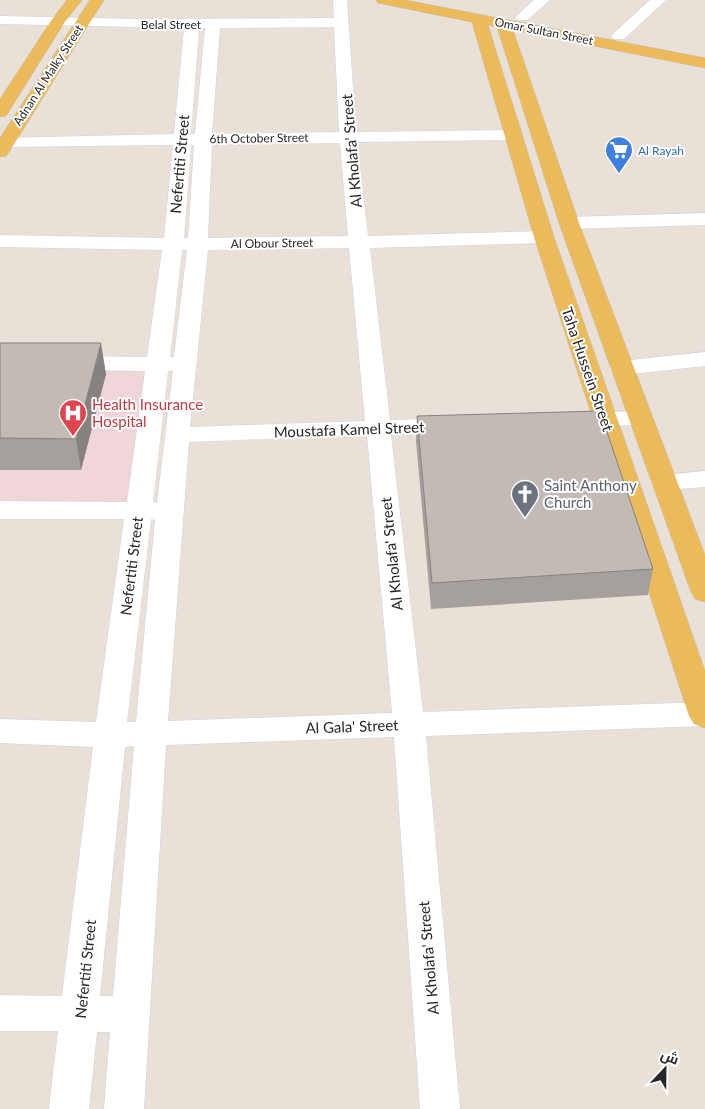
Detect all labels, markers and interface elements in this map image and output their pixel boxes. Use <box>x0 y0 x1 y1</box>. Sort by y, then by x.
street label: Omar Sultan Street <box>493 14 595 48</box>
street label: Belal Street <box>141 17 202 32</box>
street label: Adnan Al Malky Street <box>10 21 87 128</box>
street label: Al Kholafa' Street <box>337 93 365 209</box>
street label: Nefertiti Street <box>166 113 192 214</box>
street label: 6th October Street <box>209 130 309 146</box>
supermarket icon: Al Rayah <box>604 135 634 174</box>
place label: Al Rayah <box>638 143 684 158</box>
street label: Al Obour Street <box>231 235 314 251</box>
street label: Taha Hussein Street <box>558 305 618 434</box>
place label: Health Insurance Hospital <box>92 395 203 430</box>
hospital icon: Health Insurance Hospital <box>58 398 88 437</box>
street label: Moustafa Kamel Street <box>273 417 425 441</box>
place label: Saint Anthony Church <box>544 476 637 511</box>
church icon: Saint Anthony Church <box>510 479 540 518</box>
street label: Al Kholafa' Street <box>376 496 406 612</box>
street label: Nefertiti Street <box>116 515 146 616</box>
street label: Al Gala' Street <box>305 715 399 737</box>
street label: Al Kholafa' Street <box>414 900 442 1016</box>
street label: Nefertiti Street <box>71 918 99 1019</box>
north arrow <box>640 1044 690 1094</box>
text: ش <box>658 1045 682 1069</box>

